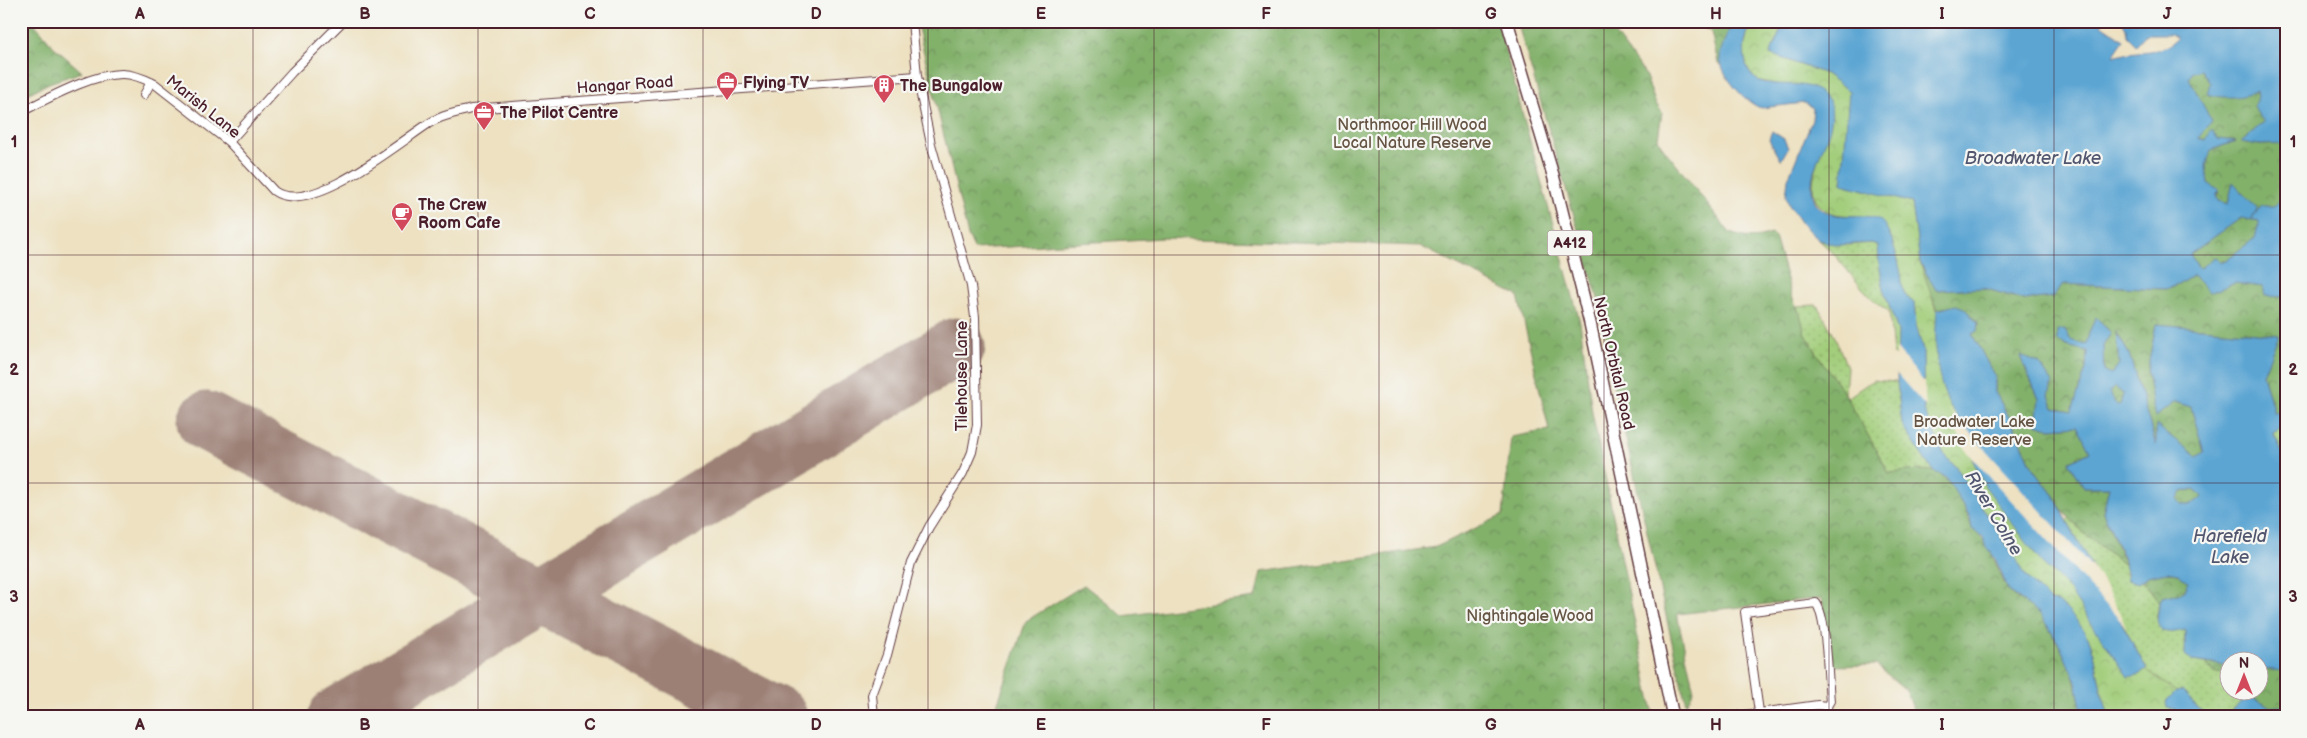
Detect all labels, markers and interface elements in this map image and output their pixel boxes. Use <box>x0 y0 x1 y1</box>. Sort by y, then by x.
text: A <box>134 5 145 24</box>
text: B <box>359 5 371 24</box>
text: C <box>584 5 596 24</box>
text: D <box>810 5 822 24</box>
text: E <box>1036 5 1046 24</box>
text: F <box>1261 5 1271 24</box>
text: G <box>1485 5 1497 24</box>
text: H <box>1710 5 1722 24</box>
text: I <box>1939 5 1945 24</box>
text: J <box>2163 5 2172 24</box>
office icon: Flying TV <box>715 70 739 101</box>
street label: Marish Lane <box>162 72 244 143</box>
street label: Hangar Road <box>576 73 674 98</box>
building icon: The Bungalow <box>872 73 896 104</box>
place label: Flying TV <box>743 74 809 93</box>
place label: The Bungalow <box>900 77 1003 96</box>
office icon: The Pilot Centre <box>472 100 496 131</box>
place label: The Pilot Centre <box>500 104 618 123</box>
park label: Northmoor Hill Wood Local Nature Reserve <box>1333 116 1492 153</box>
text: 1 <box>11 133 17 152</box>
text: 1 <box>2290 133 2296 152</box>
water label: Broadwater Lake <box>1965 148 2101 169</box>
place label: The Crew Room Cafe <box>418 196 500 233</box>
cafe icon: The Crew Room Cafe <box>390 201 414 232</box>
road number: A412 <box>1548 230 1592 256</box>
street label: North Orbital Road <box>1589 295 1638 432</box>
street label: Tilehouse Lane <box>953 320 972 431</box>
text: 2 <box>9 361 19 380</box>
text: 2 <box>2288 361 2298 380</box>
park label: Broadwater Lake Nature Reserve <box>1913 413 2035 450</box>
water label: River Colne <box>1960 467 2027 559</box>
water label: Harefield Lake <box>2193 526 2268 568</box>
text: 3 <box>9 588 19 607</box>
text: 3 <box>2288 588 2298 607</box>
park label: Nightingale Wood <box>1466 607 1594 626</box>
north arrow <box>2220 650 2270 700</box>
text: N <box>2239 655 2249 672</box>
text: A <box>134 716 145 735</box>
text: B <box>359 716 371 735</box>
text: C <box>584 716 596 735</box>
text: D <box>810 716 822 735</box>
text: E <box>1036 716 1046 735</box>
text: F <box>1261 716 1271 735</box>
text: G <box>1485 716 1497 735</box>
text: H <box>1710 716 1722 735</box>
text: I <box>1939 716 1945 735</box>
text: J <box>2163 716 2172 735</box>

